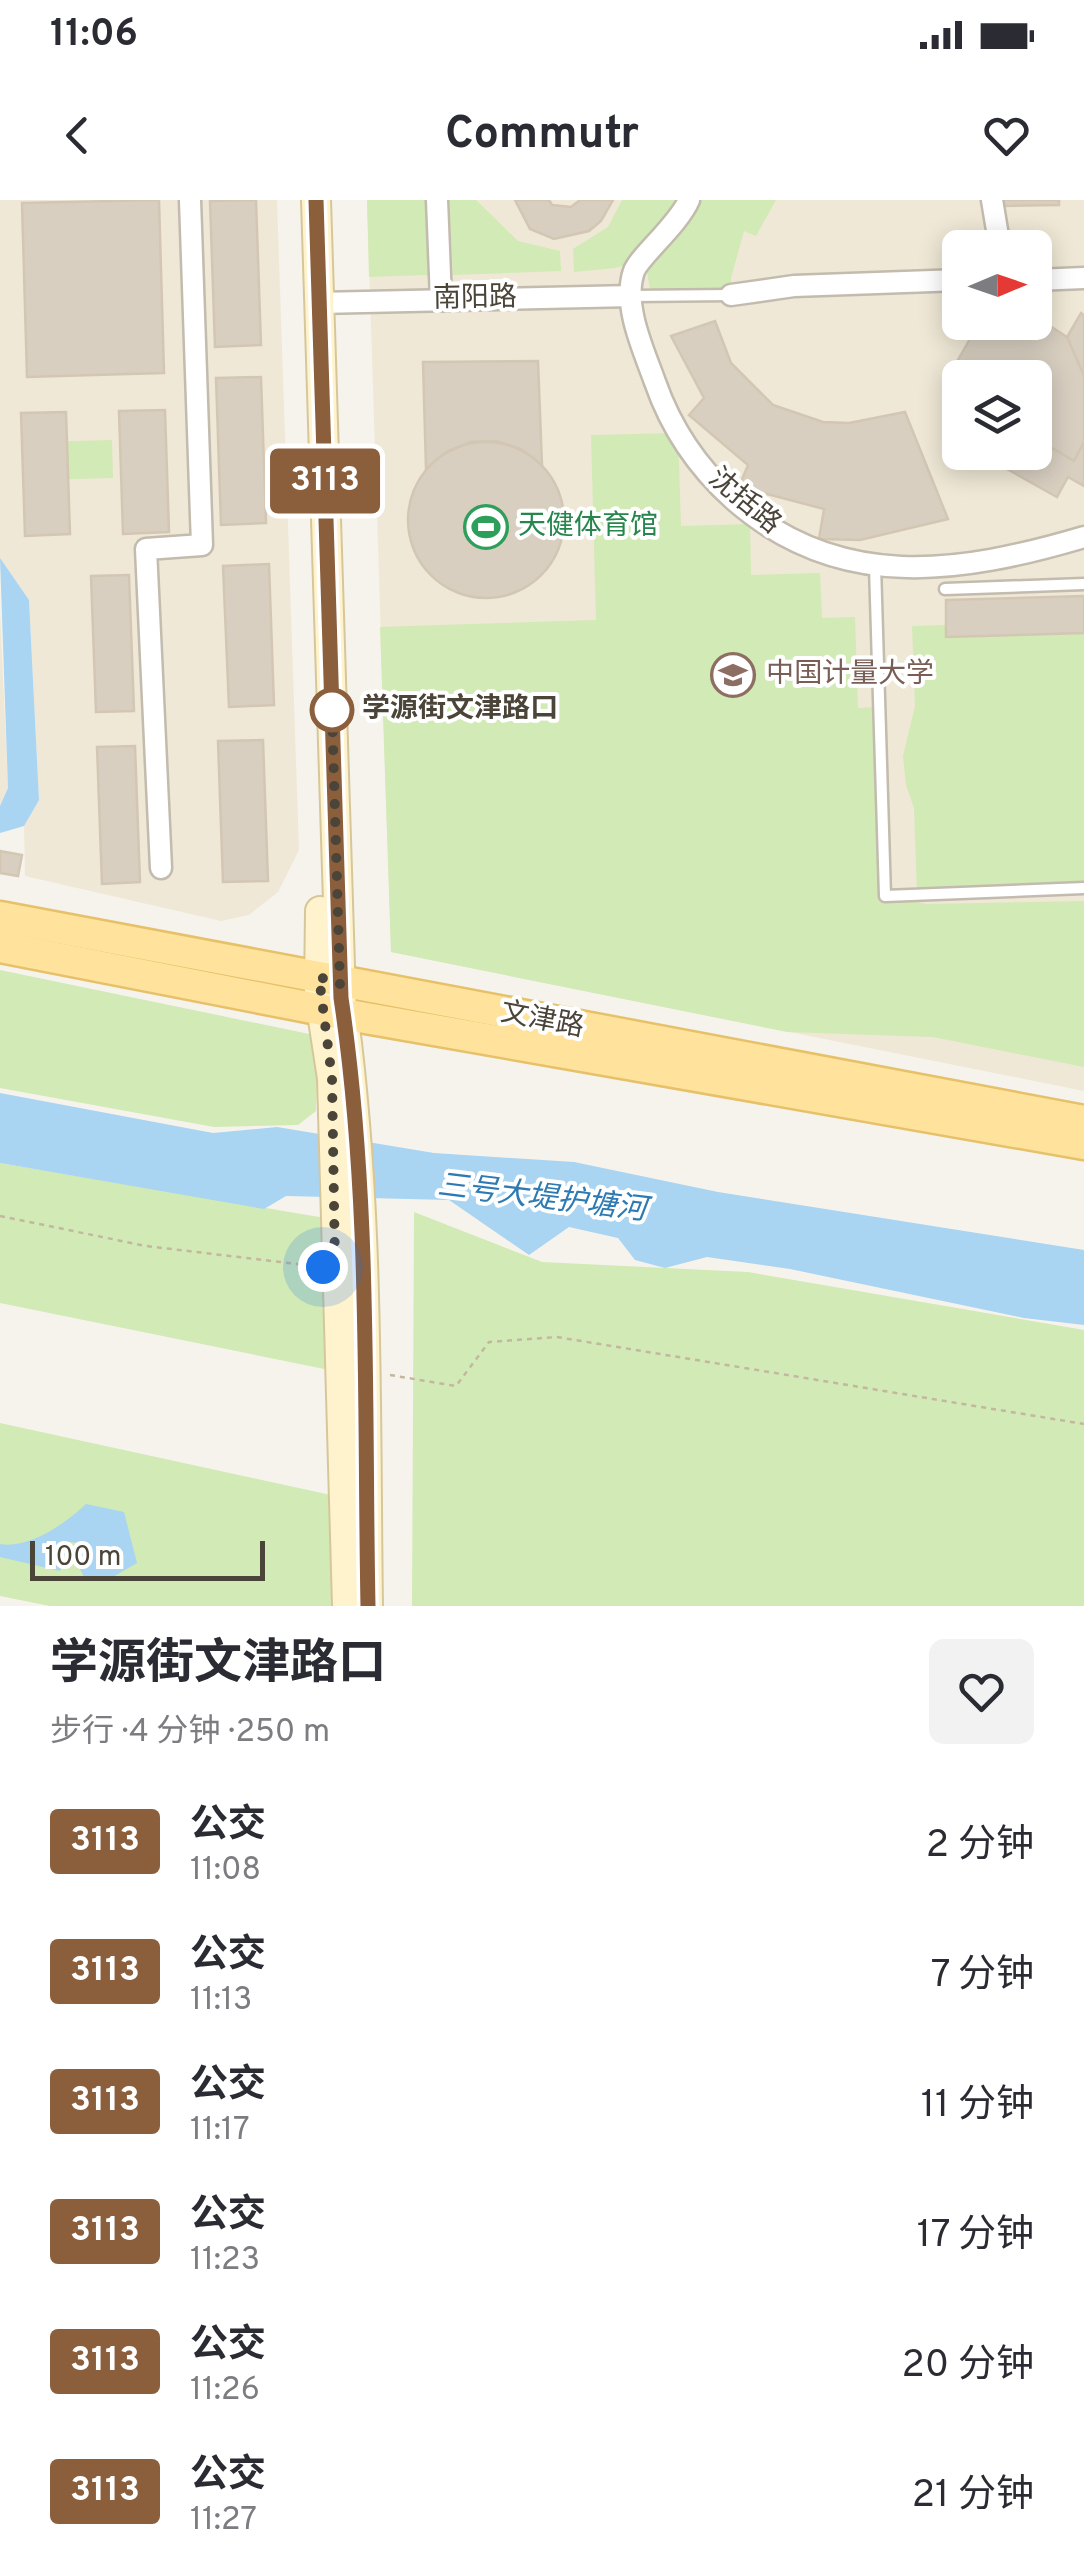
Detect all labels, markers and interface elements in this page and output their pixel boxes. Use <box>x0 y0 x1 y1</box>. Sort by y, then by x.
text: 11:06 <box>50 11 138 60</box>
text: Commutr <box>445 107 639 164</box>
icon: back <box>50 108 105 163</box>
icon: heart <box>979 108 1034 163</box>
north arrow <box>942 230 1052 340</box>
map controls <box>942 230 1052 470</box>
street label: 南阳路 <box>433 280 517 318</box>
button: layers <box>942 360 1052 470</box>
line badge: 3113 <box>255 448 395 514</box>
text: 3113 <box>290 459 360 503</box>
street label: 沈括路 <box>700 461 788 543</box>
sports icon: 天健体育馆 <box>463 504 509 550</box>
place label: 天健体育馆 <box>518 509 658 545</box>
school or university icon: 中国计量大学 <box>710 652 756 698</box>
place label: 中国计量大学 <box>766 657 934 693</box>
marker: 学源街文津路口 <box>311 689 353 731</box>
place label: 学源街文津路口 <box>362 692 558 728</box>
street label: 文津路 <box>497 995 587 1047</box>
water label: 三号大堤护塘河 <box>436 1168 653 1231</box>
your location <box>298 1242 348 1292</box>
scale bar <box>30 1536 265 1581</box>
text: 100 m <box>45 1540 121 1576</box>
text: 学源街文津路口 <box>50 1636 386 1696</box>
button: heart <box>929 1639 1034 1744</box>
text: 步行 · 4 分钟 · 250 m <box>50 1713 330 1753</box>
text: 公交 <box>190 1802 266 1851</box>
text: 3113 <box>70 1819 140 1863</box>
text: 2 分钟 <box>926 1822 1034 1871</box>
text: 11:08 <box>190 1851 261 1891</box>
text: 公交 <box>190 1932 266 1981</box>
text: 3113 <box>70 1949 140 1993</box>
text: 7 分钟 <box>931 1952 1034 2001</box>
text: 11:13 <box>190 1981 252 2021</box>
text: 公交 <box>190 2062 266 2111</box>
text: 3113 <box>70 2079 140 2123</box>
text: 11 分钟 <box>921 2082 1034 2131</box>
text: 11:17 <box>190 2111 250 2151</box>
text: 公交 <box>190 2192 266 2241</box>
text: 3113 <box>70 2209 140 2253</box>
text: 17 分钟 <box>917 2212 1034 2261</box>
text: 11:23 <box>190 2241 260 2281</box>
text: 公交 <box>190 2322 266 2371</box>
text: 3113 <box>70 2339 140 2383</box>
text: 20 分钟 <box>901 2342 1034 2391</box>
text: 11:26 <box>190 2371 260 2411</box>
text: 公交 <box>190 2452 266 2501</box>
text: 3113 <box>70 2469 140 2513</box>
text: 21 分钟 <box>912 2472 1034 2521</box>
text: 11:27 <box>190 2501 257 2541</box>

